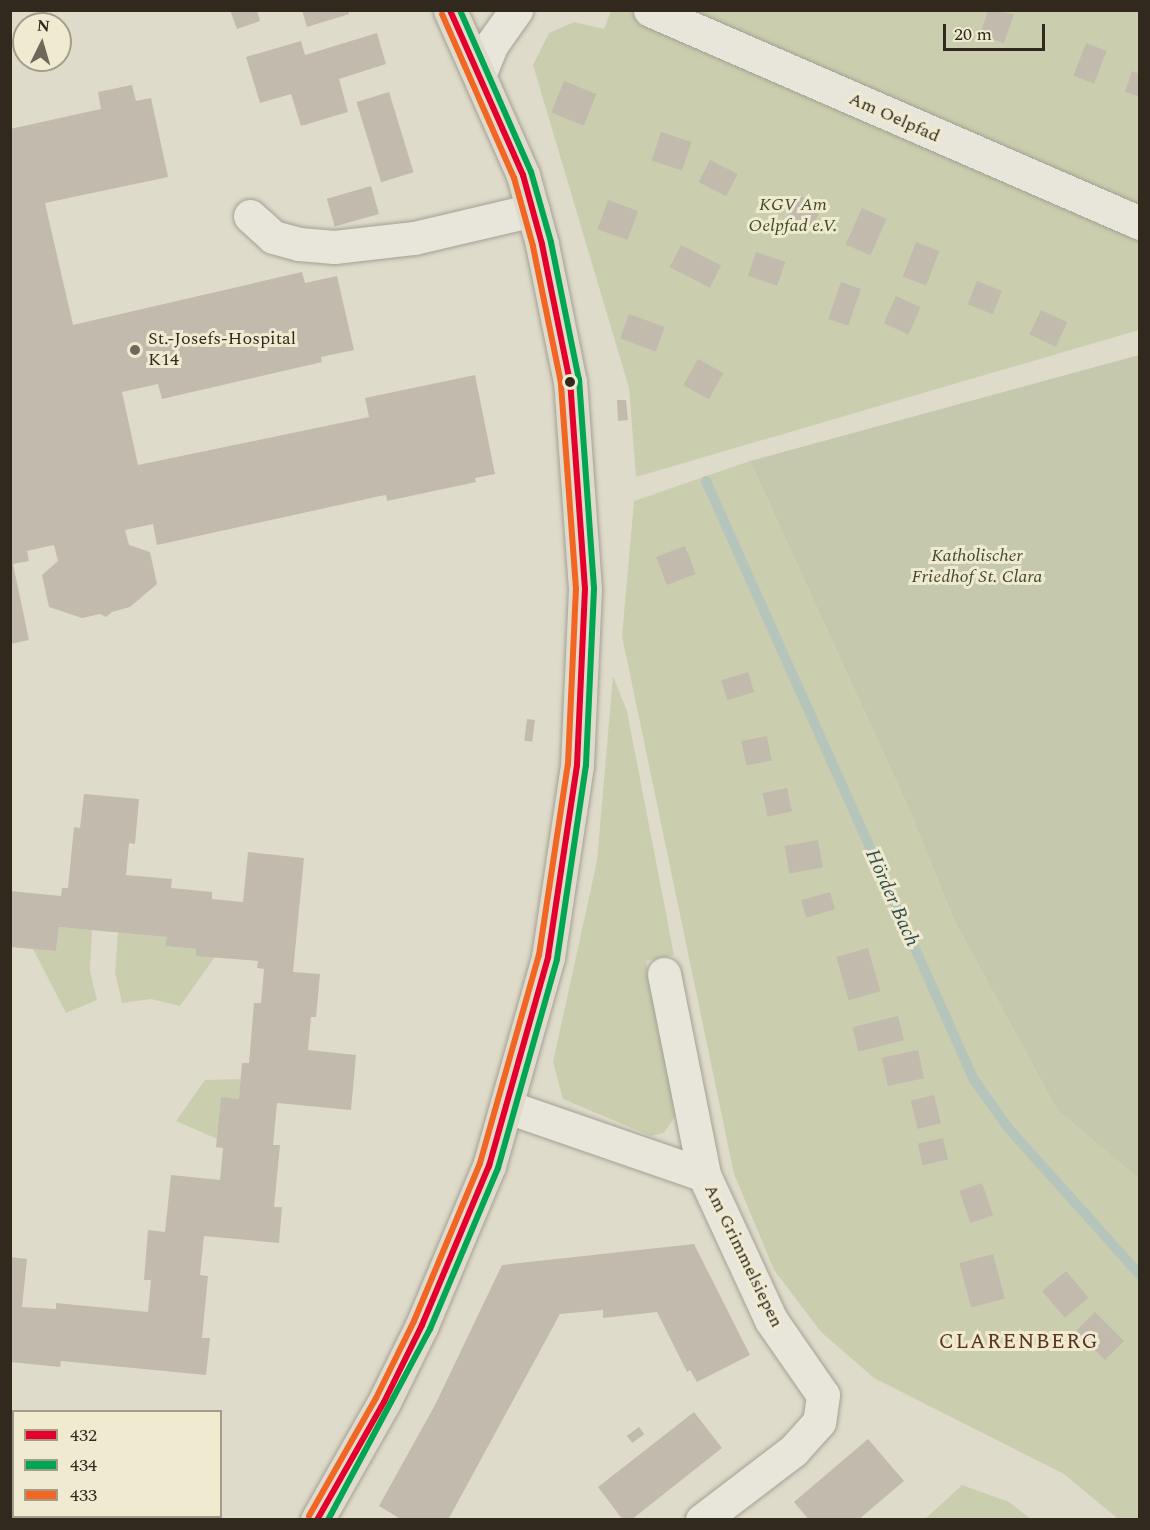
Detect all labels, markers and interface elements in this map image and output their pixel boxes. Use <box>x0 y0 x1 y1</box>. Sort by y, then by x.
north arrow <box>12 12 72 72</box>
scale bar <box>946 12 1048 50</box>
text: N <box>36 14 51 39</box>
text: 20 m <box>954 21 992 48</box>
street label: Am Oelpfad <box>845 88 943 148</box>
park label: KGV Am Oelpfad e.V. <box>749 195 837 238</box>
place label: St.-Josefs-Hospital K14 <box>148 329 296 372</box>
marker: St.-Josefs-Hospital K14 <box>126 341 144 359</box>
unlabelled marker <box>564 376 576 388</box>
park label: Katholischer Friedhof St. Clara <box>912 546 1042 588</box>
water label: Hörder Bach <box>860 846 924 950</box>
street label: Am Grimmelsiepen <box>699 1181 787 1331</box>
district label: CLARENBERG <box>939 1329 1099 1355</box>
legend <box>12 1410 222 1518</box>
text: 432 <box>70 1422 97 1449</box>
text: 434 <box>70 1452 97 1479</box>
text: 433 <box>70 1482 97 1509</box>

